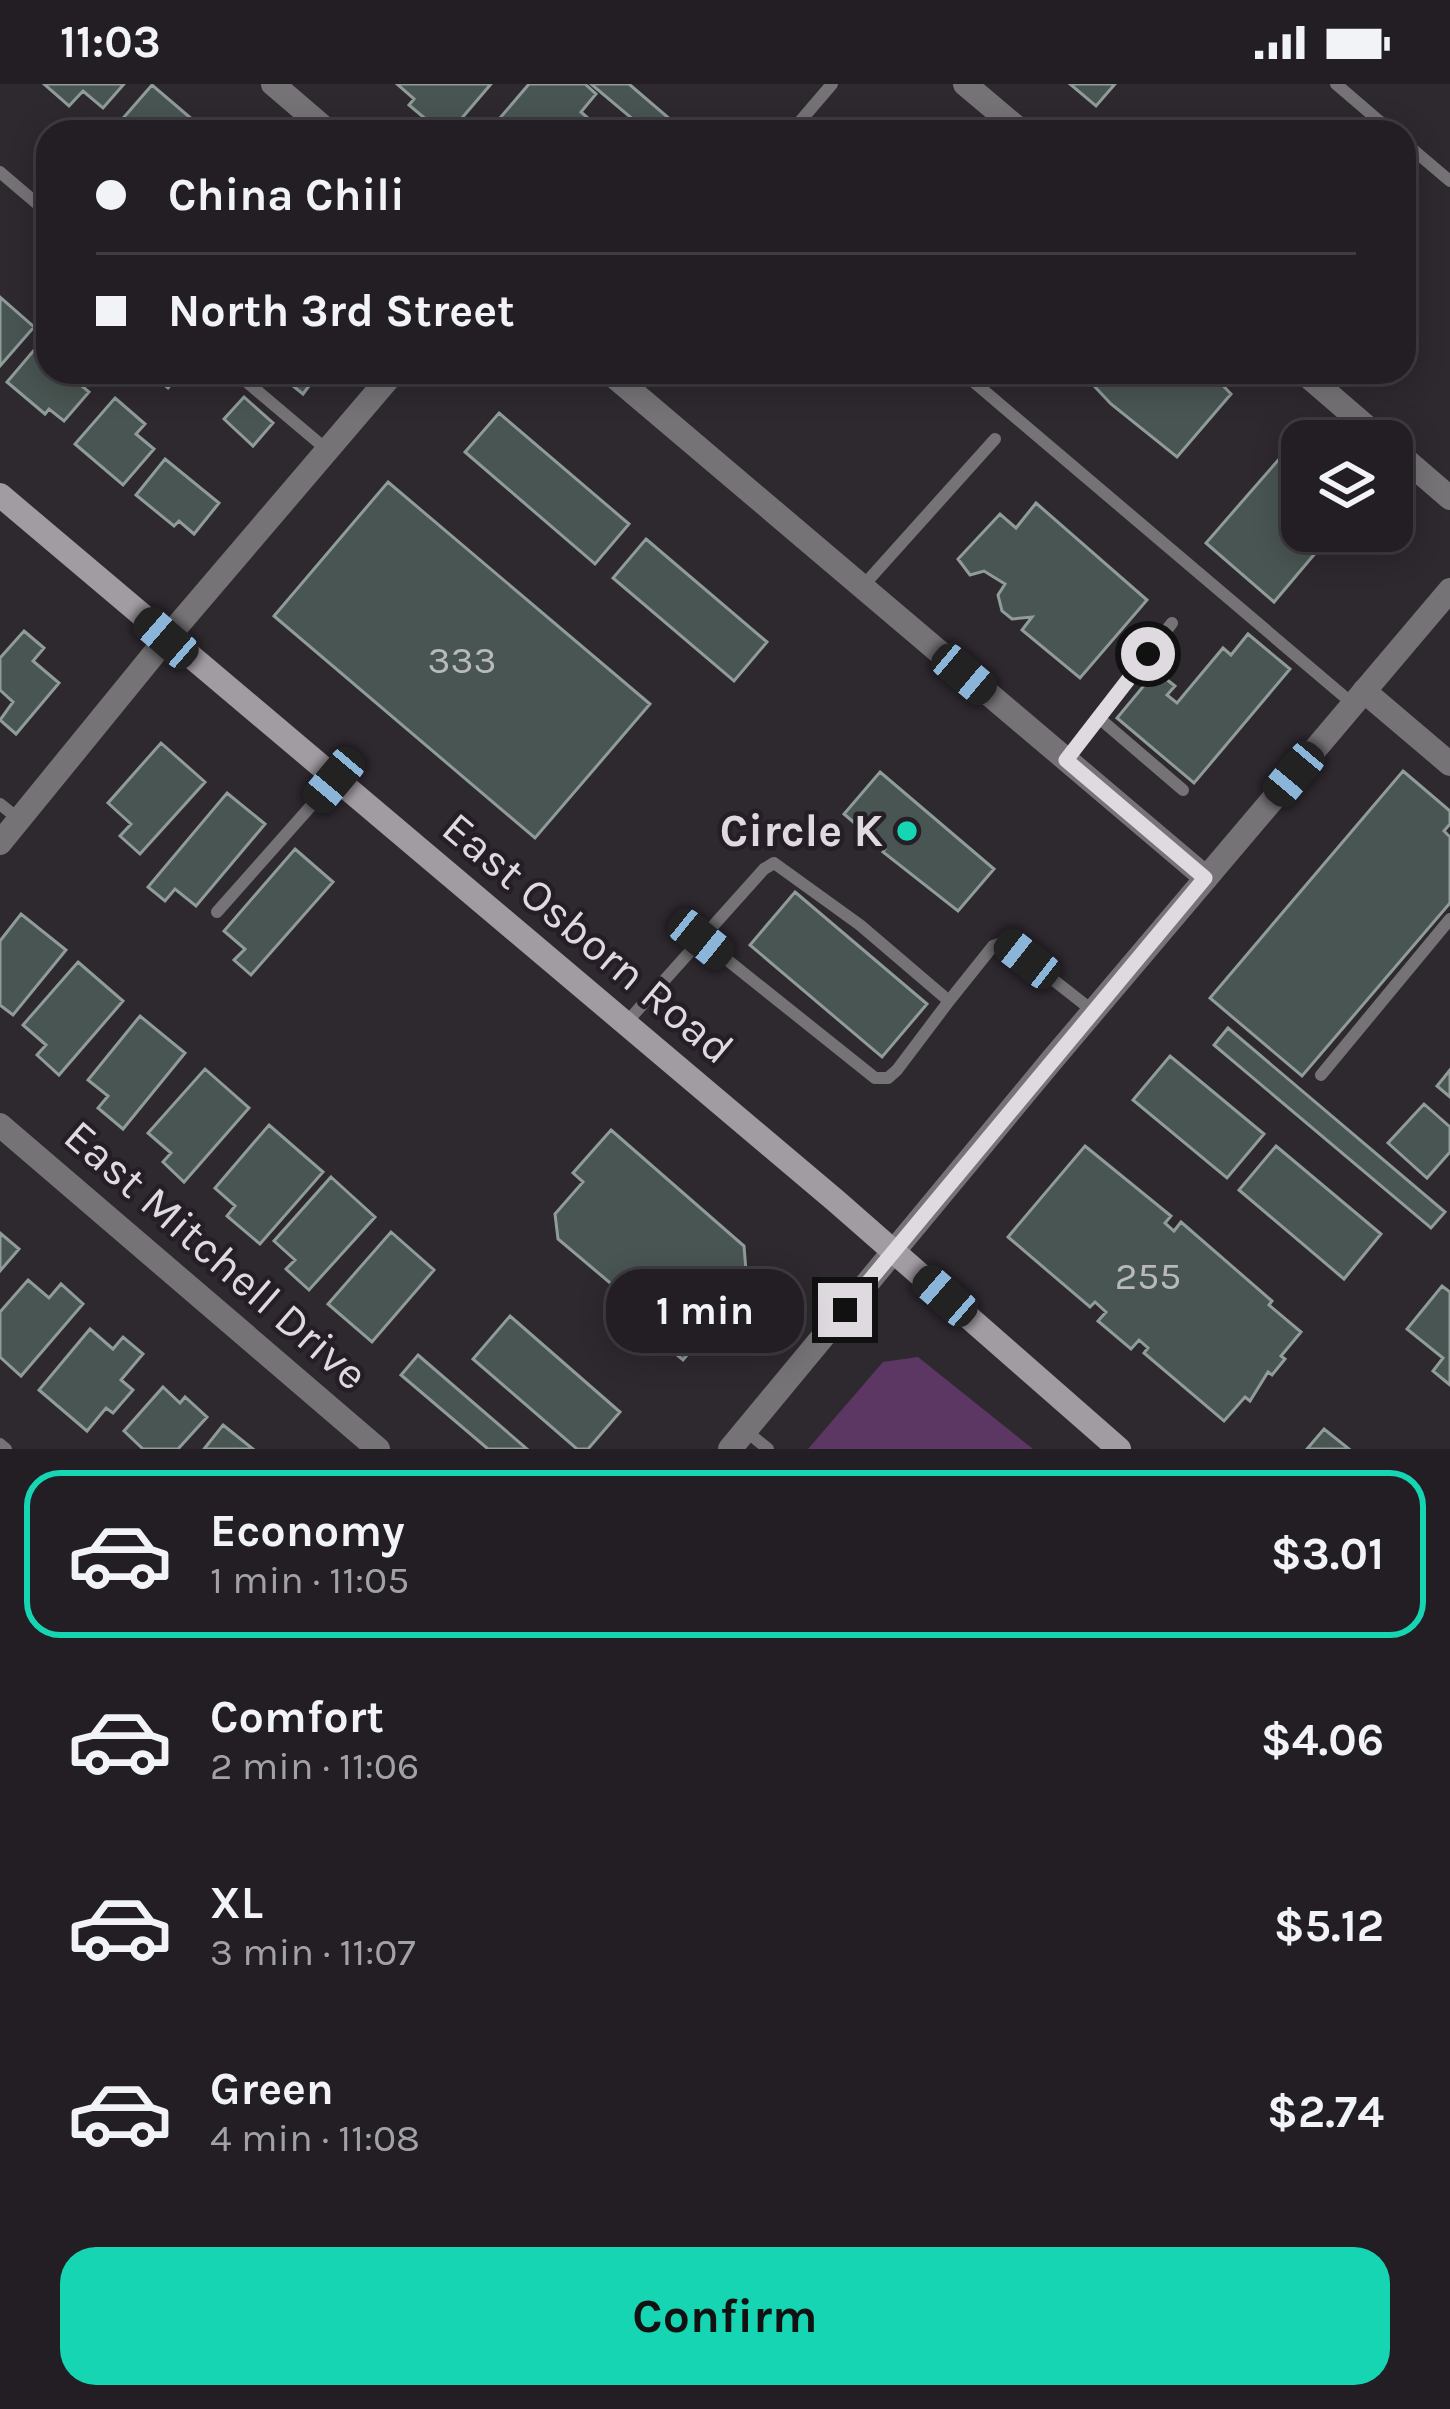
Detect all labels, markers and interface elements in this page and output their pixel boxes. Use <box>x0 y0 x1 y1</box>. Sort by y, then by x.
text: 11:03 <box>60 16 161 68</box>
text: China Chili <box>168 169 405 221</box>
text: North 3rd Street <box>168 285 515 337</box>
map controls <box>1281 420 1413 552</box>
button: layers <box>1281 420 1413 552</box>
car <box>127 601 205 675</box>
route start <box>1121 627 1175 681</box>
house number: 333 <box>427 637 497 683</box>
car <box>925 637 1003 711</box>
car <box>1257 735 1331 813</box>
car <box>297 741 371 819</box>
street label: East Osborn Road <box>432 801 744 1075</box>
place label: Circle K <box>720 805 884 857</box>
marker: Circle K <box>894 818 920 844</box>
car <box>662 902 740 976</box>
car <box>988 923 1066 995</box>
street label: East Mitchell Drive <box>54 1109 378 1401</box>
house number: 255 <box>1115 1253 1181 1299</box>
car <box>906 1259 984 1333</box>
callout: 1 min <box>605 1268 803 1352</box>
route end <box>818 1283 872 1337</box>
text: 1 min <box>656 1288 754 1334</box>
icon: car <box>66 1500 174 1608</box>
text: Economy <box>210 1505 405 1557</box>
text: $3.01 <box>1271 1528 1384 1580</box>
text: 1 min · 11:05 <box>210 1557 409 1603</box>
icon: car <box>66 1686 174 1794</box>
text: Comfort <box>210 1691 384 1743</box>
text: $4.06 <box>1261 1714 1384 1766</box>
text: 2 min · 11:06 <box>210 1743 419 1789</box>
icon: car <box>66 1872 174 1980</box>
text: XL <box>210 1877 263 1929</box>
text: $5.12 <box>1274 1900 1384 1952</box>
text: 3 min · 11:07 <box>210 1929 416 1975</box>
icon: car <box>66 2058 174 2166</box>
text: Green <box>210 2063 334 2115</box>
text: $2.74 <box>1267 2086 1384 2138</box>
text: 4 min · 11:08 <box>210 2115 420 2161</box>
button: Confirm <box>60 2247 1390 2385</box>

